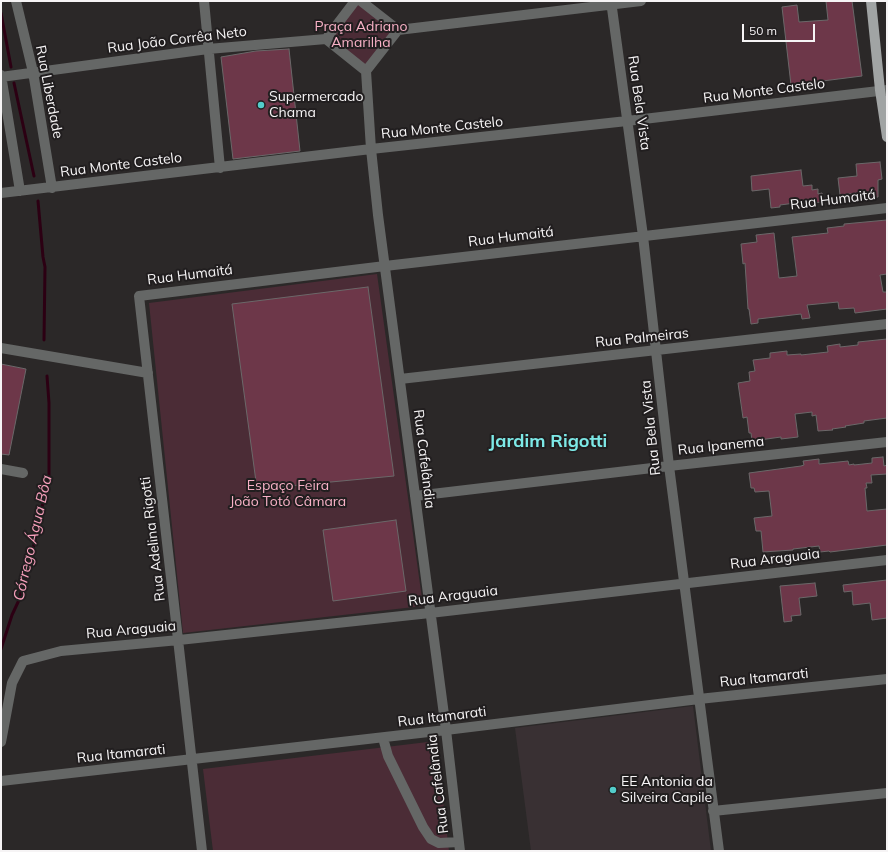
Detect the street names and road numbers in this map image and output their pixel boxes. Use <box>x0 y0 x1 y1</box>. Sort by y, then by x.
street label: Rua João Corrêa Neto <box>106 23 248 57</box>
street label: Rua Liberdade <box>32 44 66 140</box>
street label: Rua Bela Vista <box>624 54 654 152</box>
street label: Rua Monte Castelo <box>702 75 826 107</box>
street label: Rua Monte Castelo <box>380 113 504 143</box>
street label: Rua Monte Castelo <box>59 149 183 181</box>
street label: Rua Humaitá <box>789 186 877 214</box>
street label: Rua Humaitá <box>467 223 555 251</box>
street label: Rua Humaitá <box>146 261 234 289</box>
street label: Rua Palmeiras <box>594 325 690 351</box>
street label: Rua Bela Vista <box>638 380 664 476</box>
street label: Rua Cafelândia <box>410 408 438 510</box>
street label: Rua Ipanema <box>677 433 765 459</box>
street label: Rua Adelina Rigotti <box>137 476 169 602</box>
street label: Rua Araguaia <box>729 545 821 573</box>
street label: Rua Araguaia <box>407 582 499 610</box>
street label: Rua Araguaia <box>85 618 177 642</box>
street label: Rua Itamarati <box>719 665 809 691</box>
street label: Rua Itamarati <box>397 703 487 731</box>
street label: Rua Cafelândia <box>424 733 452 835</box>
street label: Rua Itamarati <box>76 741 166 767</box>

